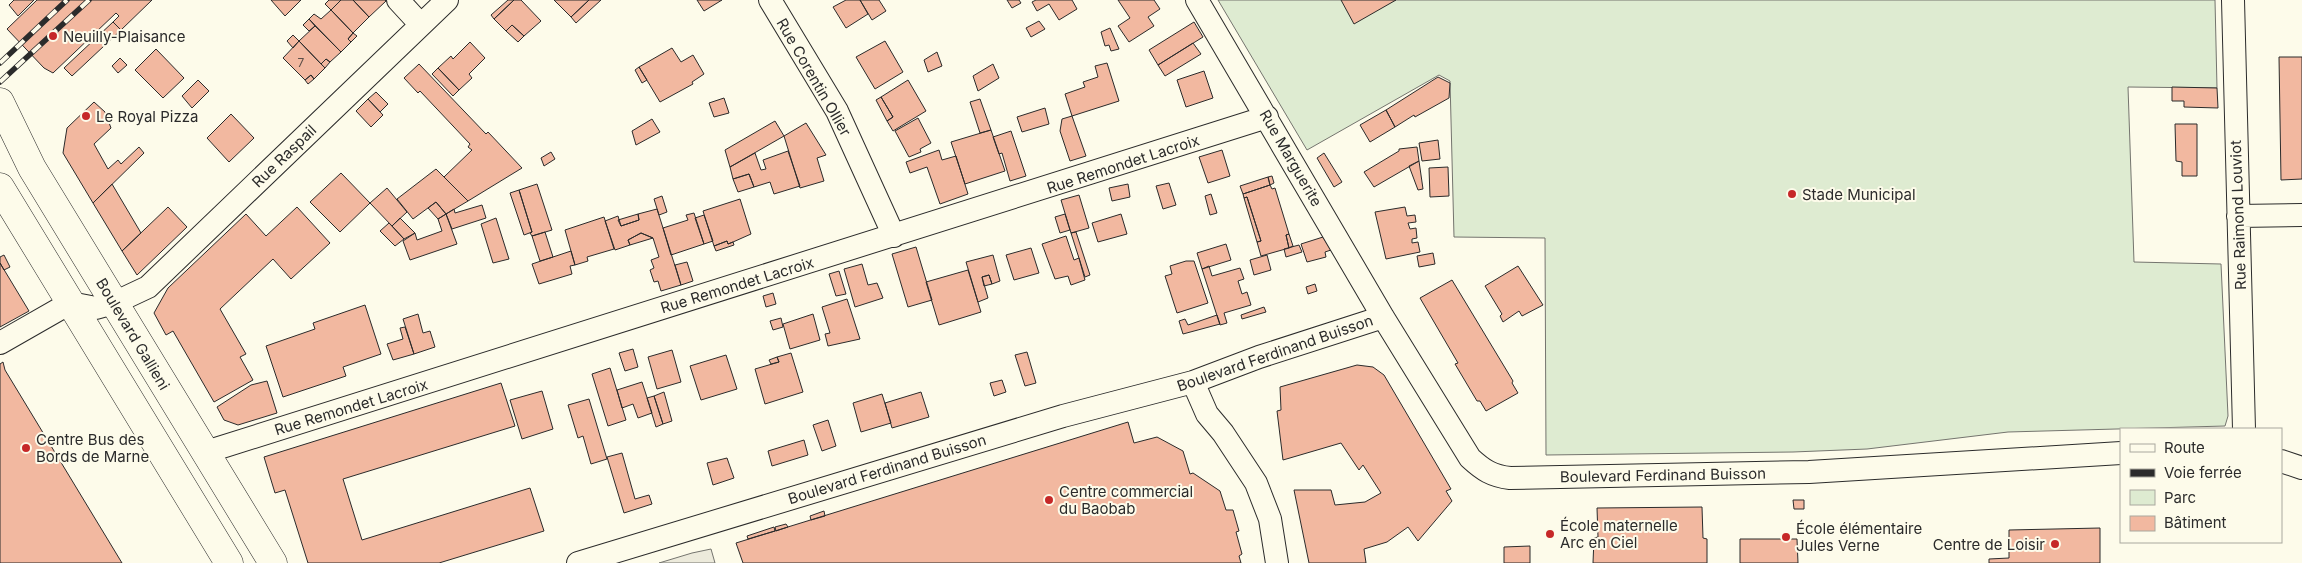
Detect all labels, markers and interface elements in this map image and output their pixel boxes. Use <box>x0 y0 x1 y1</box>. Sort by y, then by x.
street label: Rue Corentin Ollier <box>773 15 856 140</box>
place label: Neuilly-Plaisance <box>63 27 185 46</box>
marker: Neuilly-Plaisance <box>47 30 59 42</box>
house number: 7 <box>298 55 305 70</box>
street label: Rue Marguerite <box>1256 106 1326 210</box>
place label: Le Royal Pizza <box>96 107 198 126</box>
marker: Le Royal Pizza <box>80 110 92 122</box>
street label: Rue Raspail <box>248 121 320 191</box>
street label: Rue Remondet Lacroix <box>1044 130 1202 198</box>
street label: Rue Raimond Louviot <box>2226 140 2250 290</box>
place label: Stade Municipal <box>1802 185 1916 204</box>
marker: Stade Municipal <box>1786 188 1798 200</box>
street label: Rue Remondet Lacroix <box>658 253 816 317</box>
street label: Boulevard Gallieni <box>92 275 174 393</box>
street label: Boulevard Ferdinand Buisson <box>1174 310 1376 396</box>
street label: Rue Remondet Lacroix <box>272 375 430 439</box>
legend <box>2120 428 2282 543</box>
place label: Centre Bus des Bords de Marne <box>36 430 149 466</box>
street label: Boulevard Ferdinand Buisson <box>786 430 988 508</box>
text: Route <box>2164 438 2205 457</box>
marker: Centre Bus des Bords de Marne <box>20 442 32 454</box>
text: Voie ferrée <box>2164 463 2242 482</box>
street label: Boulevard Ferdinand Buisson <box>1560 464 1766 486</box>
place label: Centre commercial du Baobab <box>1059 482 1193 518</box>
text: Parc <box>2164 488 2196 507</box>
marker: Centre commercial du Baobab <box>1043 494 1055 506</box>
text: Bâtiment <box>2164 513 2227 532</box>
place label: École maternelle Arc en Ciel <box>1560 516 1678 552</box>
place label: École élémentaire Jules Verne <box>1796 519 1922 555</box>
marker: École maternelle Arc en Ciel <box>1544 528 1556 540</box>
marker: École élémentaire Jules Verne <box>1780 531 1792 543</box>
place label: Centre de Loisir <box>1933 535 2045 554</box>
marker: Centre de Loisir <box>2049 538 2061 550</box>

